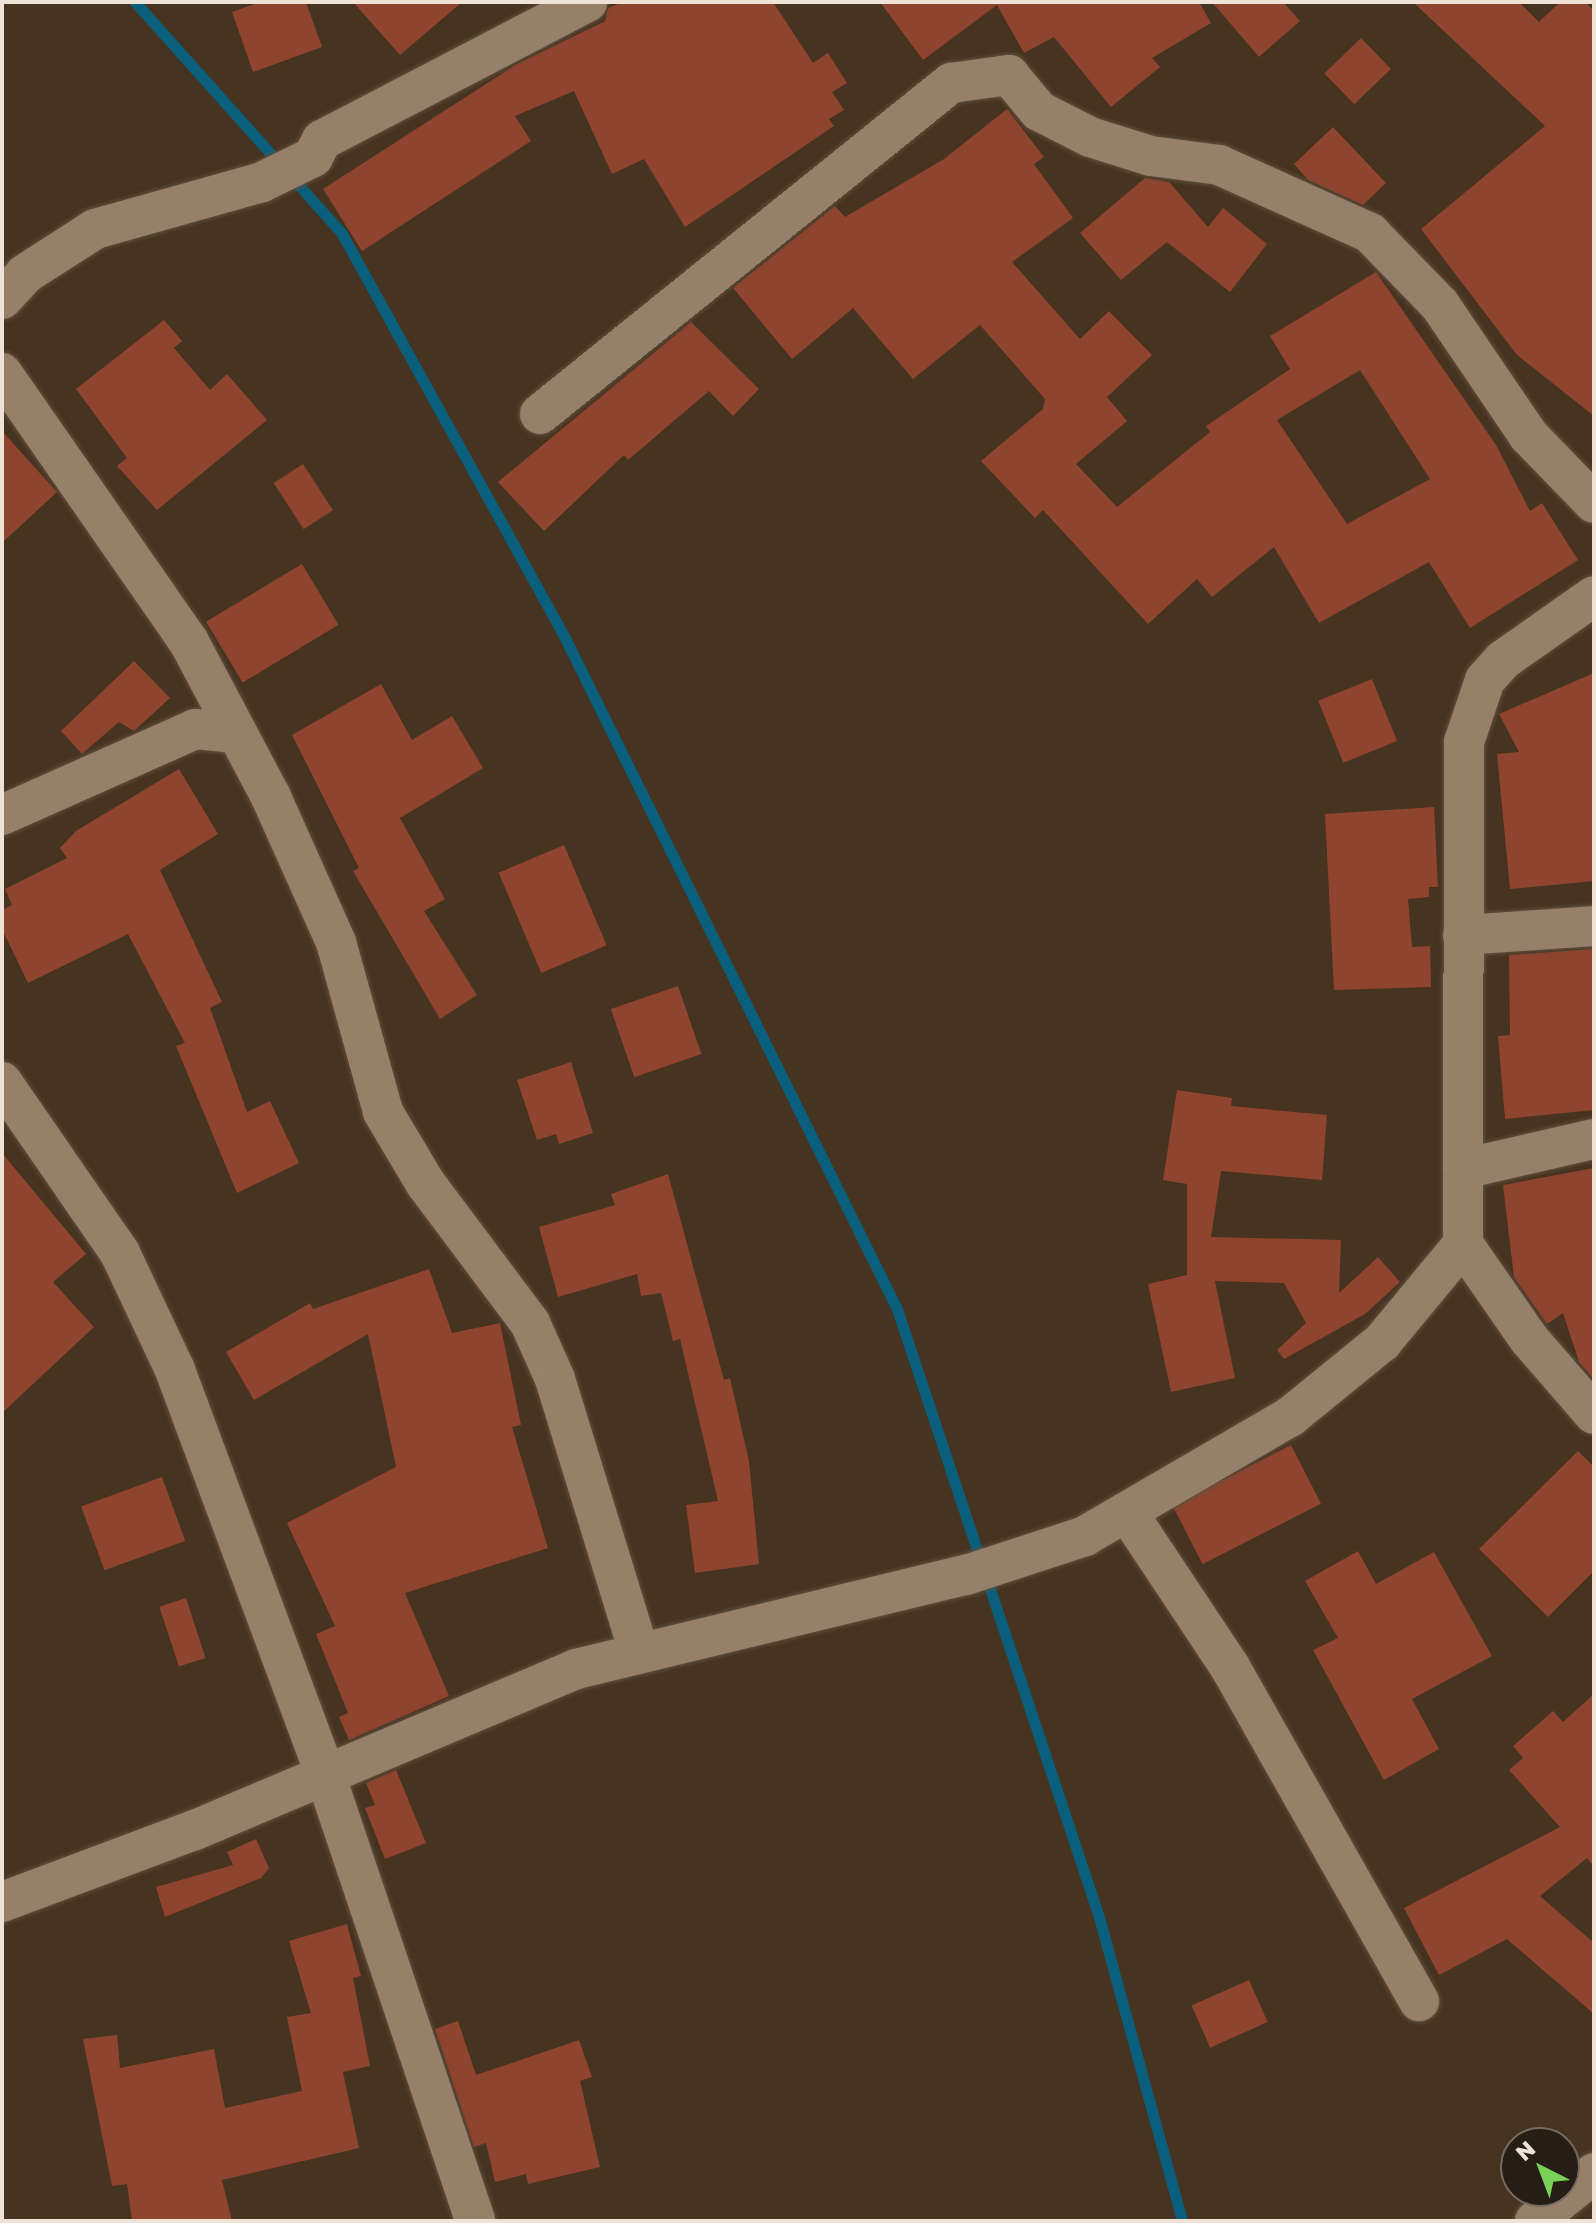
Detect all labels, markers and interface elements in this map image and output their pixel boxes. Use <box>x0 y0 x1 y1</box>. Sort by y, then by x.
north arrow <box>1500 2127 1580 2207</box>
text: N <box>1510 2135 1540 2166</box>

